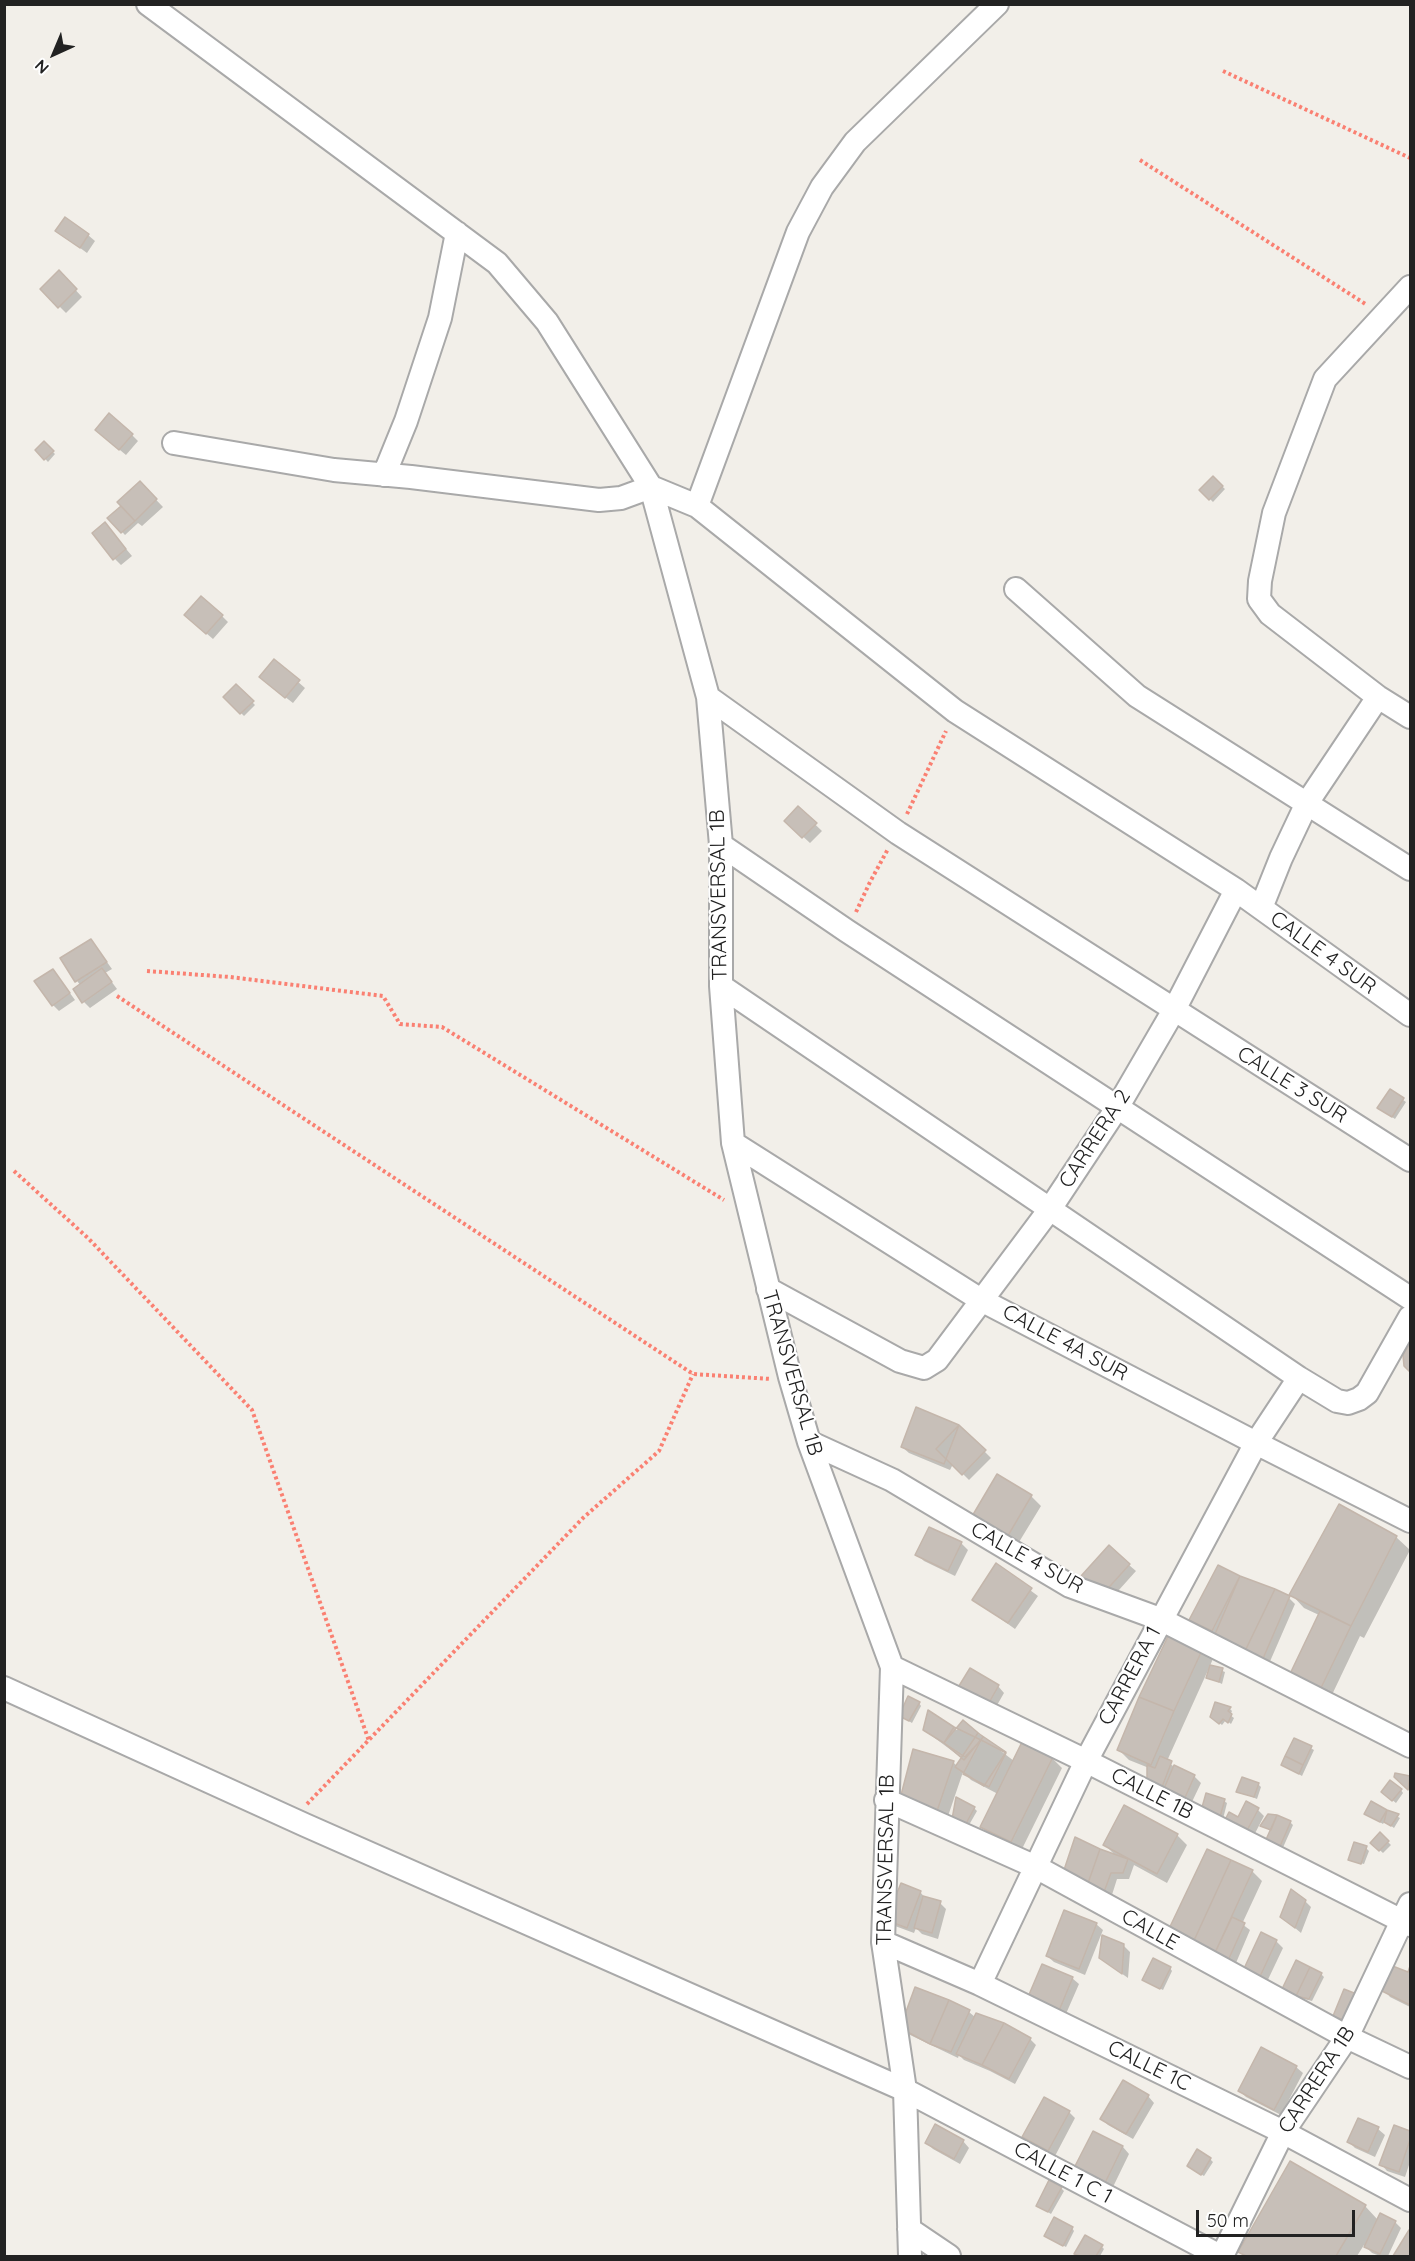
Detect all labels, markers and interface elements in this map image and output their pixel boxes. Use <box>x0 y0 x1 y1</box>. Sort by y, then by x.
north arrow <box>24 24 84 84</box>
text: N <box>30 56 53 78</box>
street label: TRANSVERSAL 1B <box>705 809 733 981</box>
street label: CALLE 4 SUR <box>1265 906 1381 1000</box>
street label: CALLE 3 SUR <box>1232 1041 1352 1129</box>
street label: CARRERA 2 <box>1054 1085 1136 1193</box>
street label: TRANSVERSAL 1B <box>756 1287 828 1459</box>
street label: CALLE 4A SUR <box>998 1299 1132 1387</box>
street label: CALLE 4 SUR <box>966 1517 1088 1599</box>
street label: CARRERA 1 <box>1093 1622 1167 1730</box>
street label: CALLE 1B <box>1107 1763 1197 1825</box>
street label: TRANSVERSAL 1B <box>872 1774 900 1946</box>
street label: CALLE <box>1117 1904 1183 1956</box>
street label: CARRERA 1B <box>1273 2022 1361 2138</box>
street label: CALLE 1C <box>1104 2035 1194 2097</box>
street label: CALLE 1 C 1 <box>1009 2137 1117 2209</box>
scale bar <box>1199 2198 1358 2236</box>
text: 50 m <box>1207 2209 1249 2232</box>

